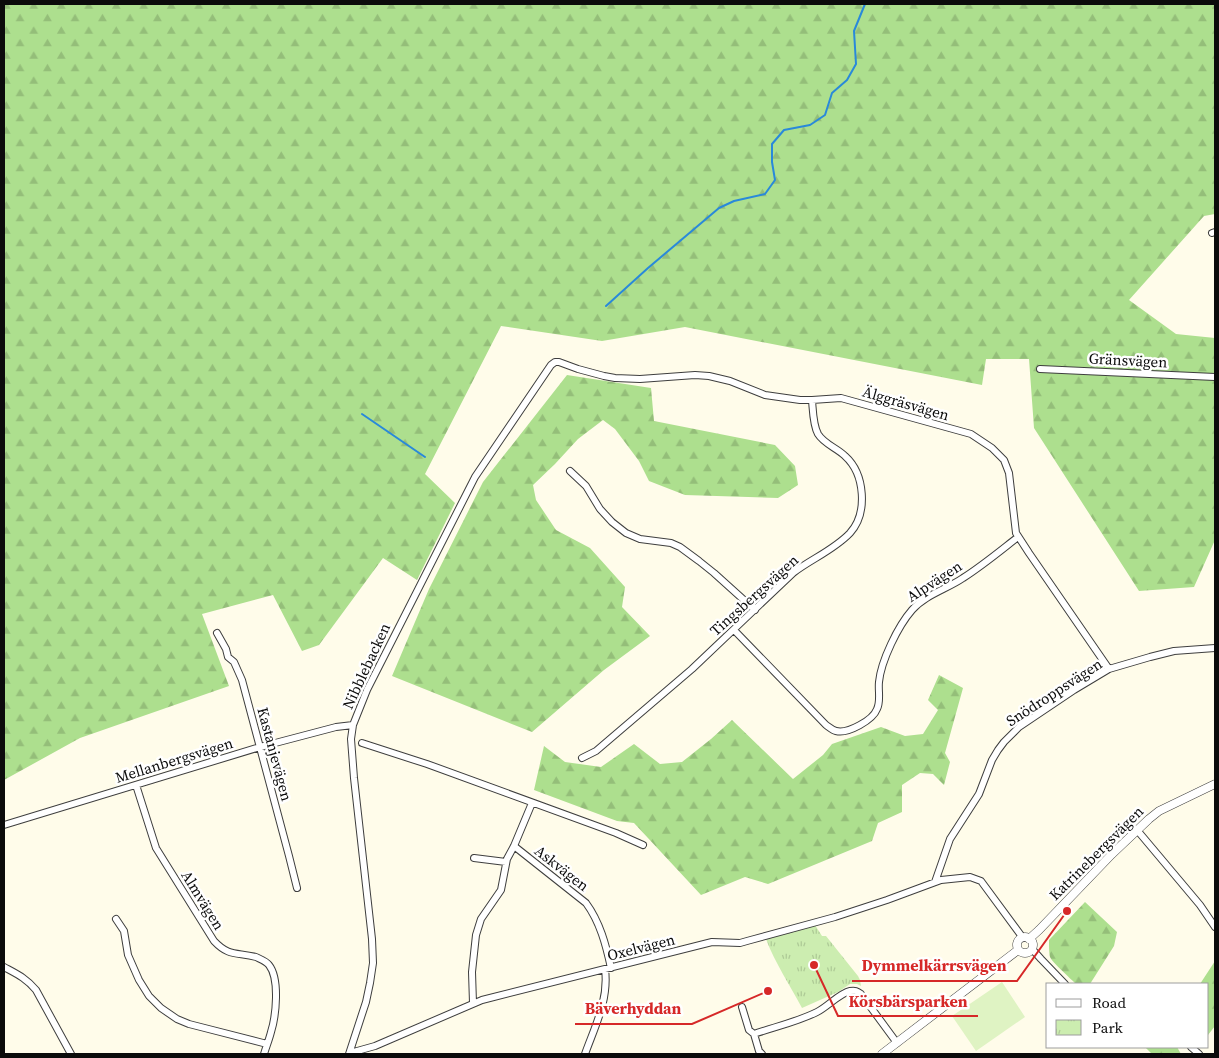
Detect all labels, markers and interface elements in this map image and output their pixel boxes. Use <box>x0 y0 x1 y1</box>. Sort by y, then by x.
street label: Gränsvägen <box>1088 347 1168 373</box>
street label: Älggräsvägen <box>860 381 952 425</box>
street label: Tingsbergsvägen <box>705 549 803 641</box>
street label: Alpvägen <box>902 555 966 607</box>
street label: Nibblebacken <box>337 620 395 712</box>
street label: Snödroppsvägen <box>1002 653 1106 731</box>
street label: Kastanjevägen <box>252 705 298 803</box>
street label: Mellanbergsvägen <box>113 732 235 788</box>
street label: Katrinebergsvägen <box>1044 801 1148 905</box>
street label: Askvägen <box>530 840 594 896</box>
street label: Almvägen <box>176 866 230 934</box>
street label: Oxelvägen <box>605 928 677 966</box>
callout: Dymmelkärrsvägen <box>852 950 1017 981</box>
text: Dymmelkärrsvägen <box>862 954 1007 976</box>
legend <box>1046 983 1209 1048</box>
callout: Körsbärsparken <box>838 985 978 1016</box>
text: Körsbärsparken <box>848 990 968 1012</box>
text: Road <box>1092 992 1126 1013</box>
callout: Bäverhyddan <box>575 993 692 1024</box>
text: Bäverhyddan <box>585 997 681 1019</box>
text: Park <box>1092 1017 1124 1038</box>

